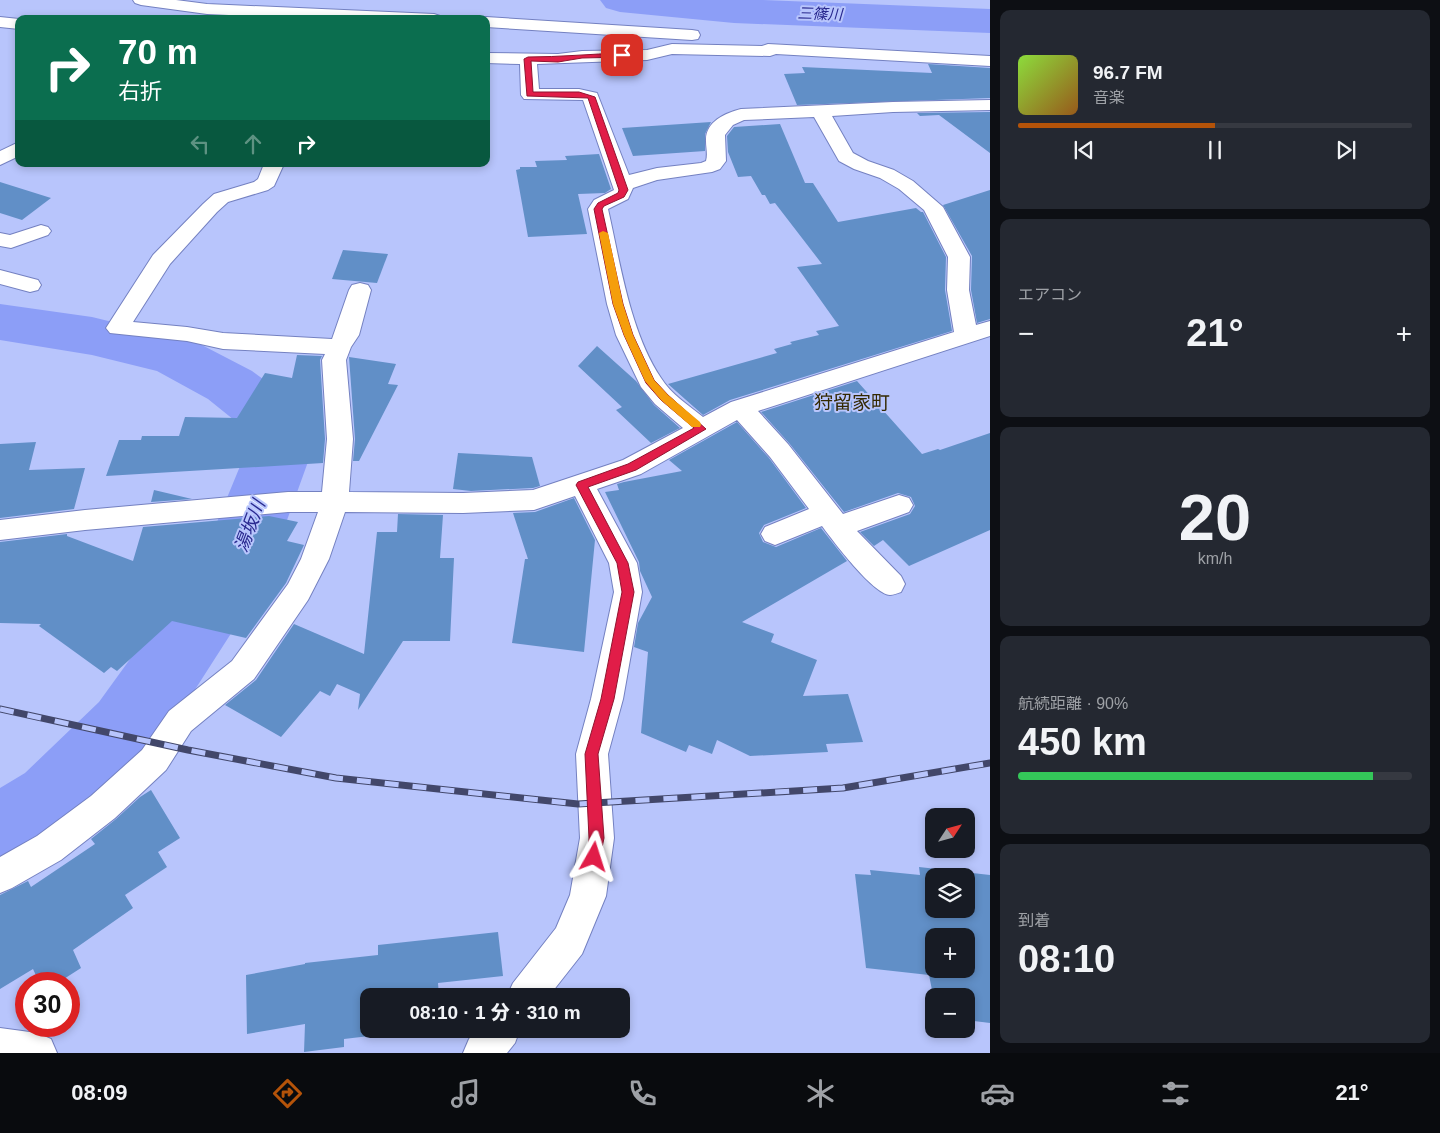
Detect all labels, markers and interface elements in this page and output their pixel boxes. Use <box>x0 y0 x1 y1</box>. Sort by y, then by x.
water label: 三篠川 <box>797 4 845 23</box>
text: 70 m <box>118 32 198 71</box>
pin <box>601 34 643 76</box>
icon: right <box>35 35 100 100</box>
icon: arrive <box>608 41 636 69</box>
text: 96.7 FM <box>1093 62 1163 83</box>
text: 右折 <box>118 79 162 104</box>
text: 音楽 <box>1093 89 1125 106</box>
icon: left <box>186 130 214 158</box>
icon: ahead <box>239 130 267 158</box>
icon: right <box>292 130 320 158</box>
icon: previous <box>1070 136 1098 164</box>
icon: pause <box>1201 136 1229 164</box>
icon: next <box>1332 136 1360 164</box>
text: エアコン <box>1018 286 1082 303</box>
text: 21° <box>1186 312 1244 354</box>
text: − <box>1018 318 1034 349</box>
text: + <box>1396 318 1412 349</box>
district label: 狩留家町 <box>814 392 890 413</box>
text: 20 <box>1179 481 1251 554</box>
water label: 湯坂川 <box>231 495 270 555</box>
text: km/h <box>1198 550 1232 567</box>
text: 航続距離 · 90% <box>1018 695 1128 712</box>
text: 450 km <box>1018 721 1147 763</box>
north arrow <box>925 808 975 858</box>
map controls <box>925 808 975 1038</box>
position arrow <box>567 830 619 882</box>
button: layers <box>925 868 975 918</box>
text: 到着 <box>1018 912 1050 929</box>
button: + <box>925 928 975 978</box>
text: 08:10 <box>1018 938 1115 980</box>
speed limit sign: 30 <box>15 972 80 1037</box>
button: − <box>925 988 975 1038</box>
text: 08:10 · 1 分 · 310 m <box>409 1002 581 1023</box>
icon: directions <box>270 1076 305 1111</box>
icon: music <box>448 1076 483 1111</box>
icon: phone <box>625 1076 660 1111</box>
icon: climate <box>803 1076 838 1111</box>
icon: car <box>980 1076 1015 1111</box>
icon: filters <box>1158 1076 1193 1111</box>
text: 08:09 <box>71 1080 128 1105</box>
text: 21° <box>1335 1080 1369 1105</box>

